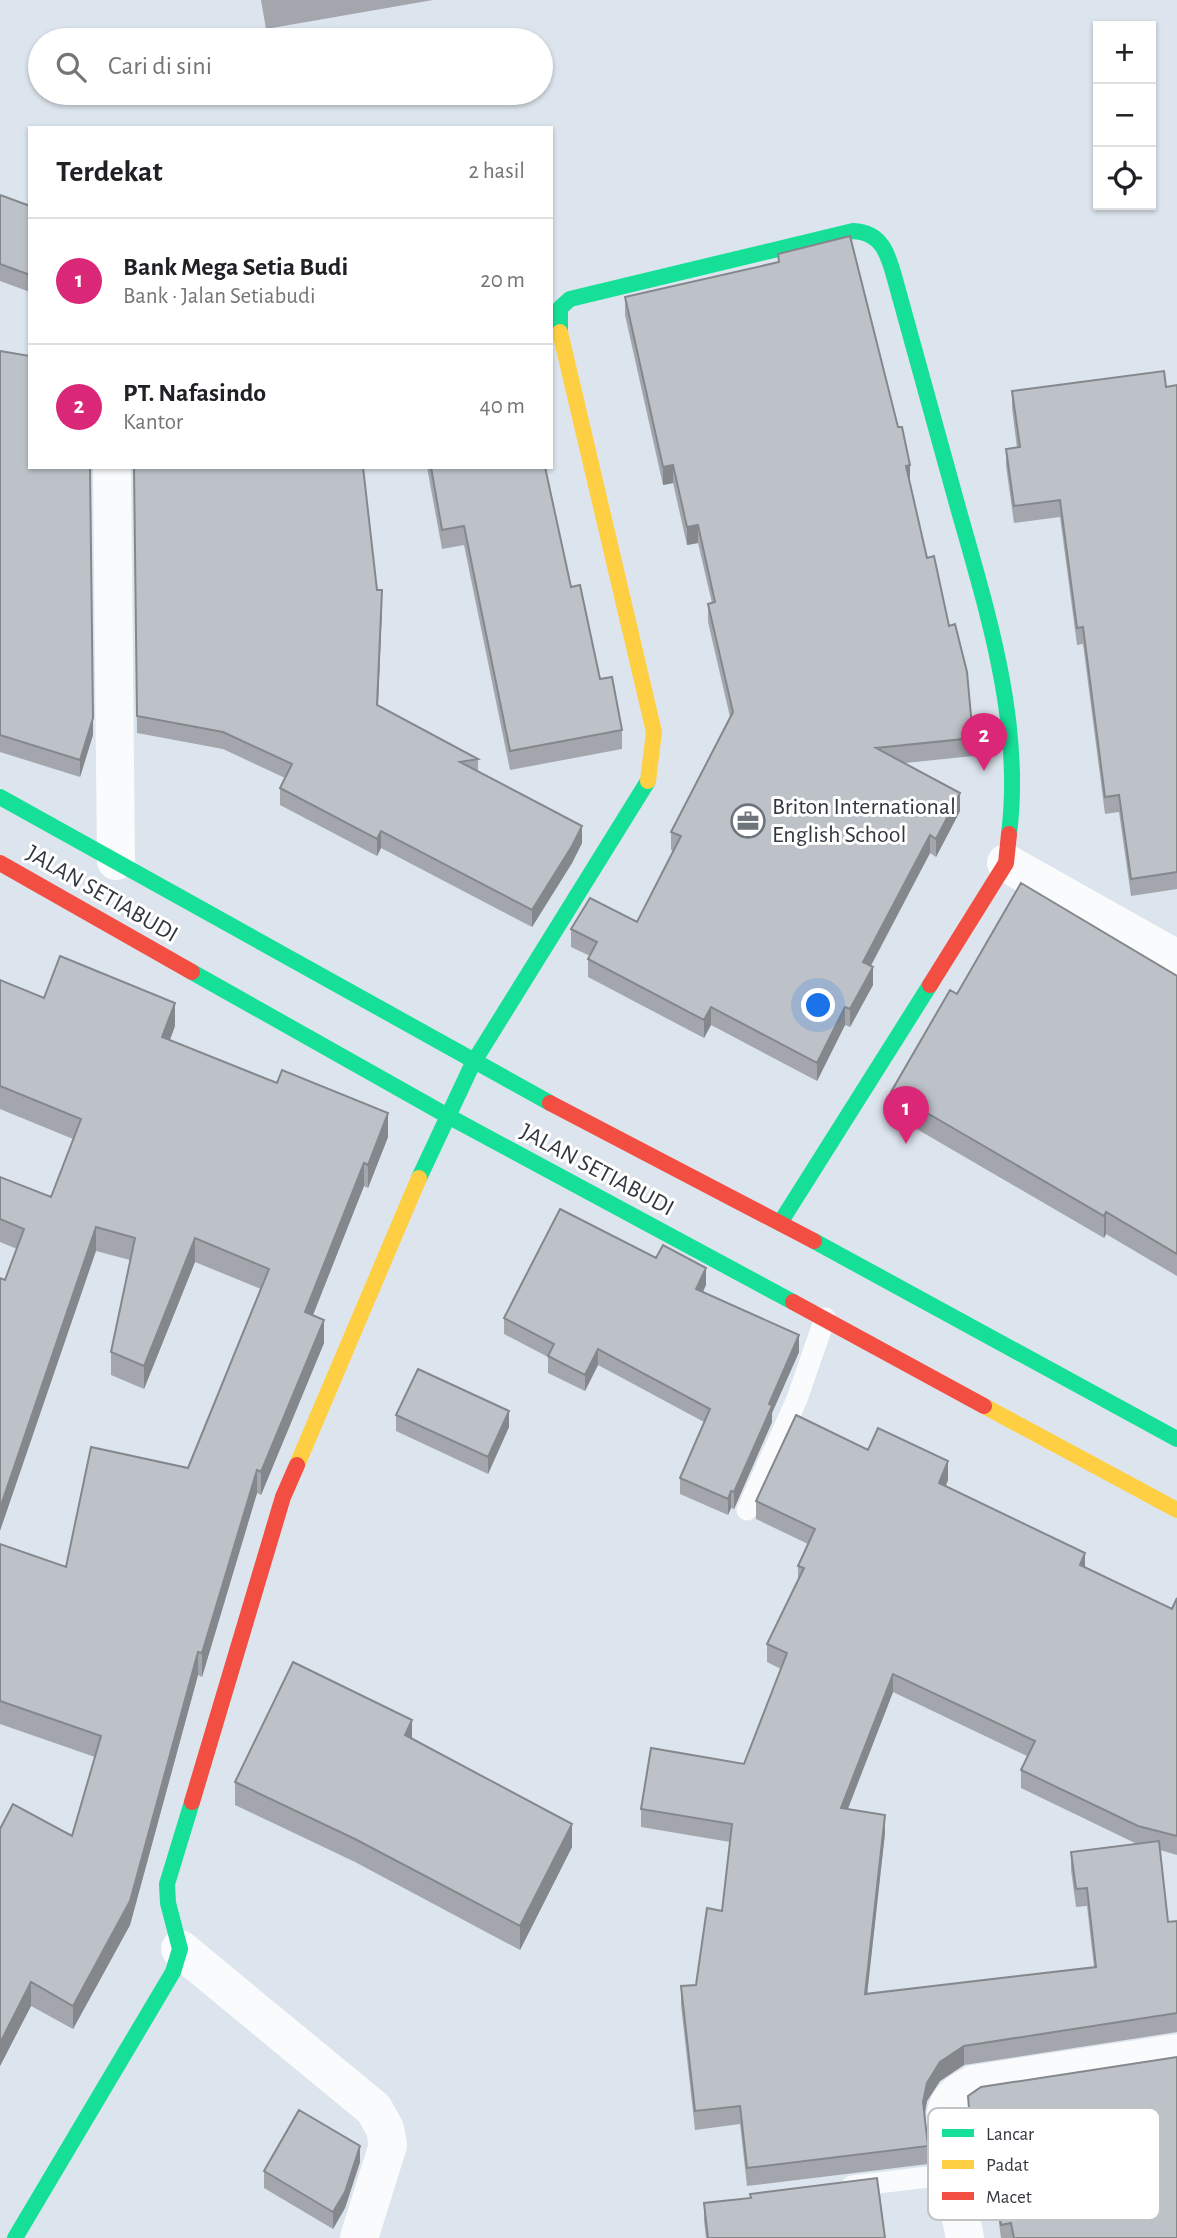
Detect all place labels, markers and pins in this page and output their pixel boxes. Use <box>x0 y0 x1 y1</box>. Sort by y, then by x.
pin: 2 <box>961 713 1007 771</box>
place label: Briton International English School <box>772 795 956 847</box>
office icon: Briton International English School <box>729 802 767 840</box>
pin: 1 <box>883 1086 929 1144</box>

